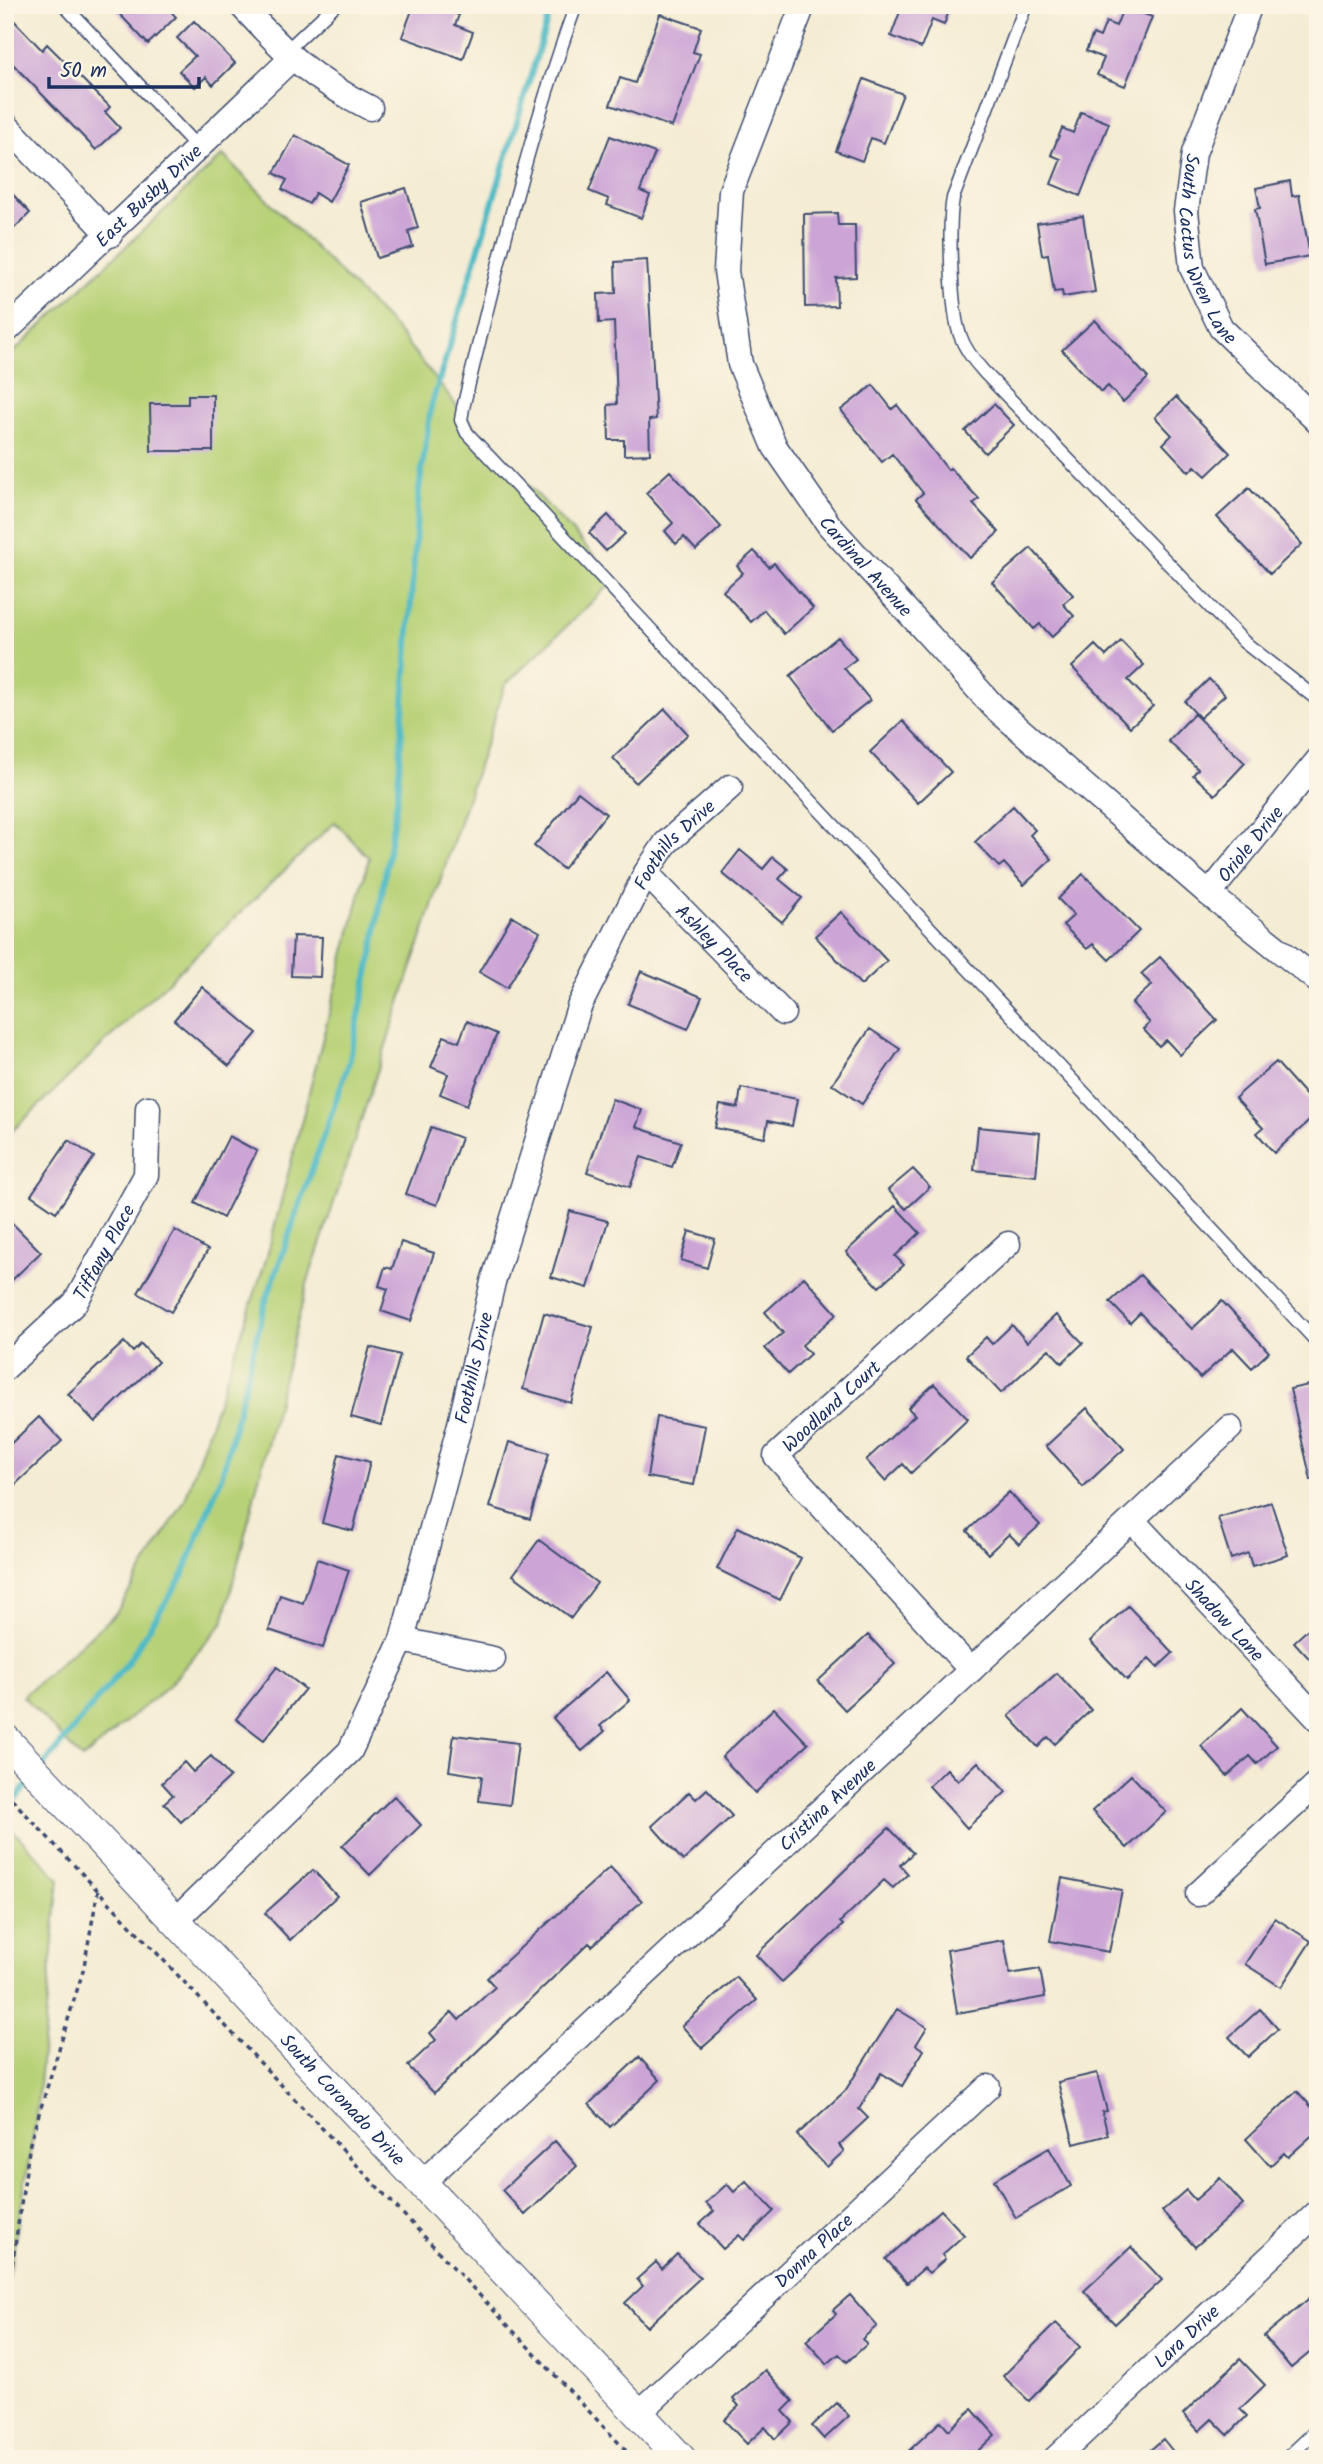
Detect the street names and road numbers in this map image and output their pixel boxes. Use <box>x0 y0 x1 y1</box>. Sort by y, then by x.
street label: East Busby Drive <box>89 138 210 255</box>
street label: South Cactus Wren Lane <box>1169 152 1243 353</box>
street label: Cardinal Avenue <box>810 511 919 625</box>
street label: Foothills Drive <box>627 793 723 896</box>
street label: Oriole Drive <box>1211 799 1292 890</box>
street label: Ashley Place <box>667 898 759 991</box>
street label: Tiffany Place <box>66 1199 144 1306</box>
street label: Foothills Drive <box>448 1309 503 1427</box>
street label: Woodland Court <box>776 1354 889 1461</box>
street label: Shadow Lane <box>1176 1572 1271 1670</box>
street label: Cristina Avenue <box>773 1752 885 1860</box>
street label: South Coronado Drive <box>272 2027 412 2174</box>
street label: Donna Place <box>768 2207 861 2296</box>
street label: Lara Drive <box>1147 2298 1228 2376</box>

